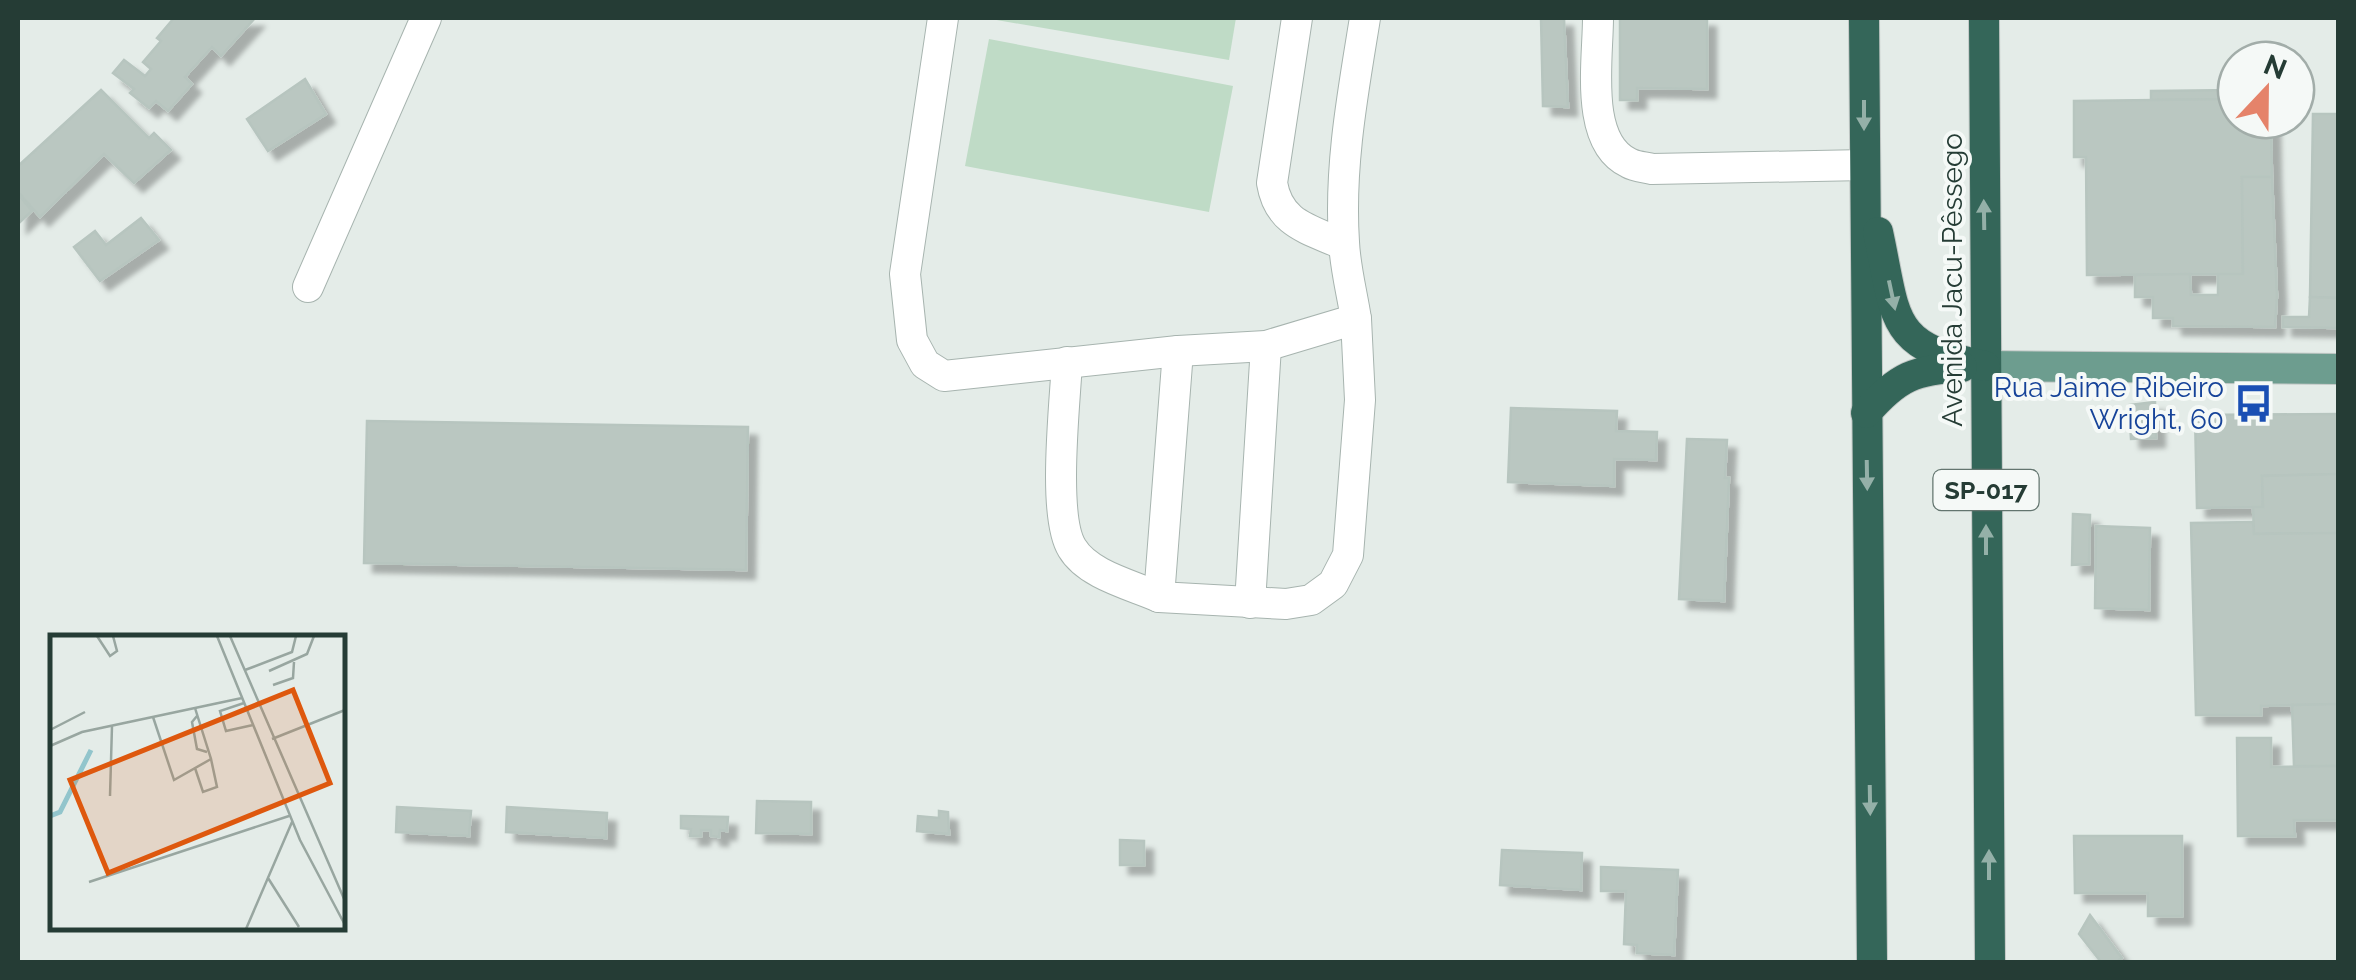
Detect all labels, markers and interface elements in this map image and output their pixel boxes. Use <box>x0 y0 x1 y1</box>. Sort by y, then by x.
north arrow <box>2216 40 2316 140</box>
text: N <box>2259 48 2291 87</box>
one-way arrow <box>1856 99 1872 131</box>
street label: Avenida Jacu-Pêssego <box>1936 133 1969 427</box>
one-way arrow <box>1976 199 1992 231</box>
one-way arrow <box>1885 280 1900 311</box>
place label: Rua Jaime Ribeiro Wright, 60 <box>1994 371 2224 436</box>
bus stop icon: Rua Jaime Ribeiro Wright, 60 <box>2233 382 2275 424</box>
one-way arrow <box>1859 459 1875 491</box>
road number: SP-017 <box>1934 470 2038 510</box>
one-way arrow <box>1978 524 1994 556</box>
inset map <box>50 635 345 930</box>
one-way arrow <box>1862 784 1878 816</box>
one-way arrow <box>1981 849 1997 881</box>

